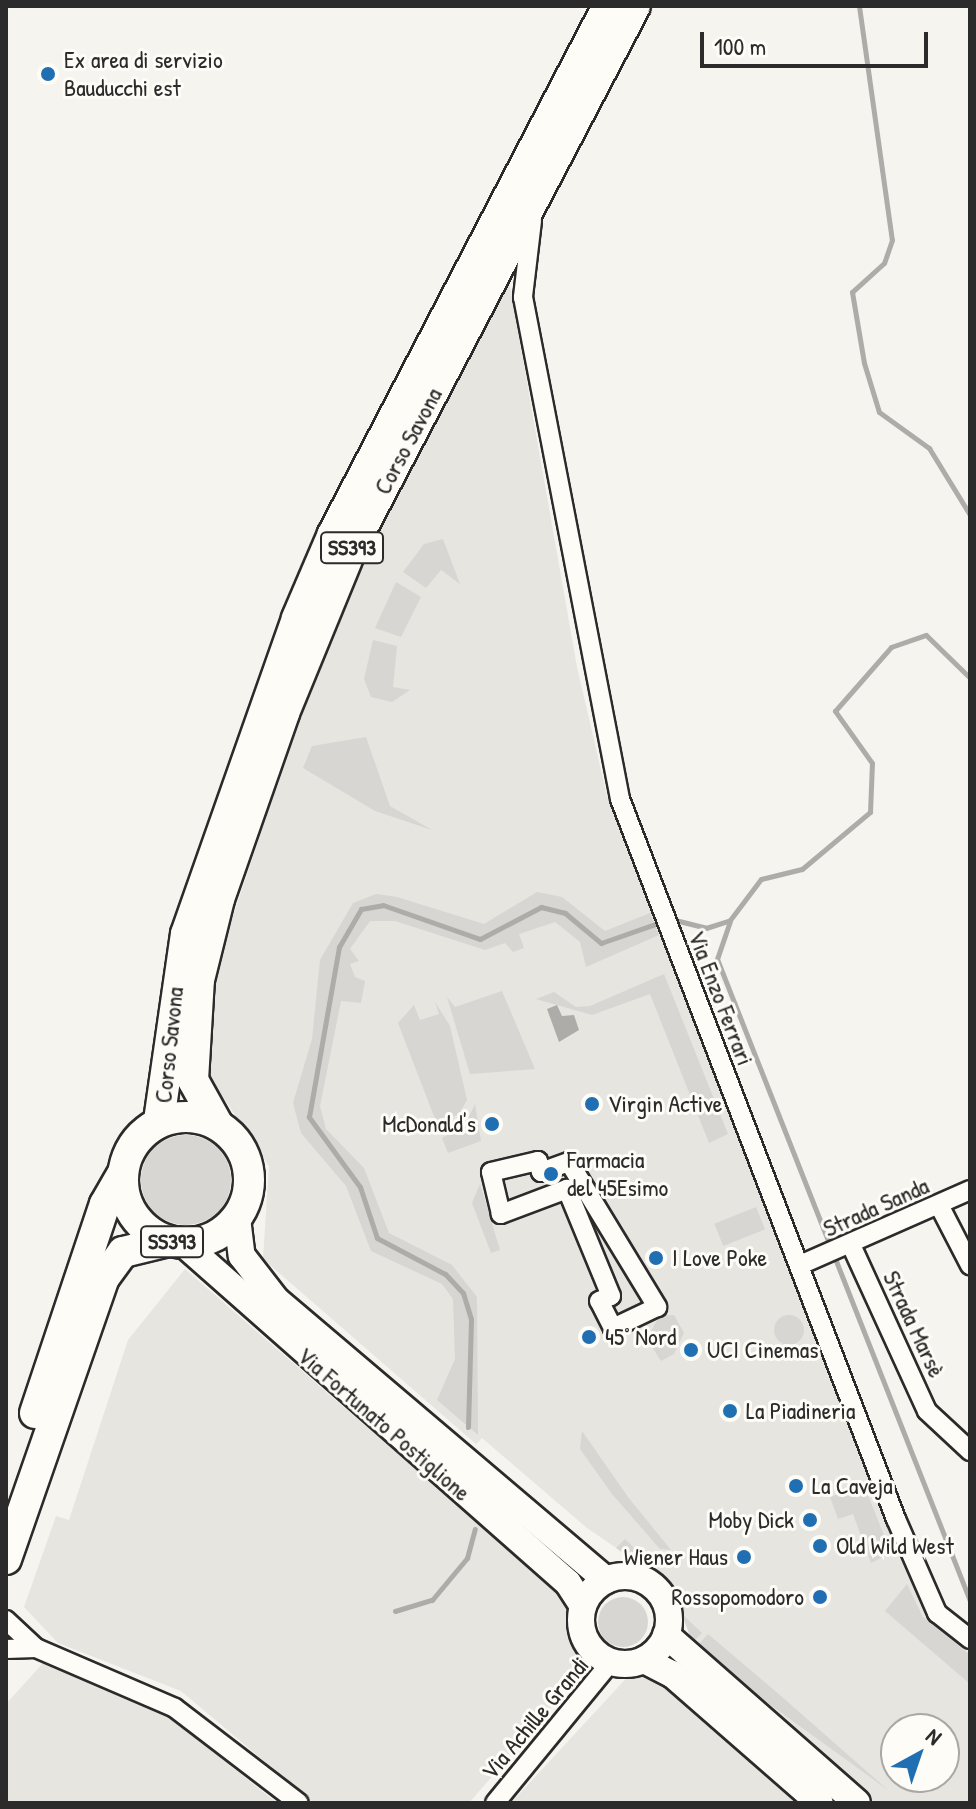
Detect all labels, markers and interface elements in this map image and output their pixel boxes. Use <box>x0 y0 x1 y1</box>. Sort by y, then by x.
scale bar <box>704 16 932 66</box>
text: 100 m <box>714 30 766 62</box>
place label: Ex area di servizio Bauducchi est <box>64 46 223 102</box>
marker: Ex area di servizio Bauducchi est <box>39 65 57 83</box>
street label: Corso Savona <box>368 383 448 499</box>
road number: SS393 <box>320 530 384 566</box>
street label: Via Enzo Ferrari <box>682 927 760 1069</box>
street label: Corso Savona <box>149 986 189 1104</box>
place label: Virgin Active <box>608 1090 722 1118</box>
marker: Virgin Active <box>583 1095 601 1113</box>
place label: McDonald's <box>382 1110 476 1138</box>
marker: McDonald's <box>483 1115 501 1133</box>
place label: Farmacia del 45Esimo <box>567 1146 668 1202</box>
marker: Farmacia del 45Esimo <box>542 1165 560 1183</box>
street label: Strada Sanda <box>819 1171 933 1243</box>
road number: SS393 <box>140 1224 204 1260</box>
place label: I Love Poke <box>672 1244 767 1272</box>
marker: I Love Poke <box>647 1249 665 1267</box>
street label: Strada Marsè <box>877 1266 951 1382</box>
place label: 45° Nord <box>605 1323 676 1351</box>
marker: 45° Nord <box>580 1328 598 1346</box>
place label: UCI Cinemas <box>707 1336 818 1364</box>
street label: Via Fortunato Postiglione <box>292 1341 476 1507</box>
marker: UCI Cinemas <box>682 1341 700 1359</box>
place label: La Piadineria <box>746 1397 855 1425</box>
marker: La Piadineria <box>721 1402 739 1420</box>
place label: La Caveja <box>812 1472 893 1500</box>
marker: La Caveja <box>787 1477 805 1495</box>
place label: Moby Dick <box>708 1506 794 1534</box>
marker: Moby Dick <box>801 1511 819 1529</box>
place label: Old Wild West <box>836 1532 954 1560</box>
marker: Old Wild West <box>811 1537 829 1555</box>
place label: Wiener Haus <box>624 1543 728 1571</box>
marker: Wiener Haus <box>735 1548 753 1566</box>
place label: Rossopomodoro <box>671 1583 804 1611</box>
marker: Rossopomodoro <box>811 1588 829 1606</box>
street label: Via Achille Grandi <box>475 1651 595 1785</box>
north arrow <box>880 1713 960 1793</box>
text: N <box>920 1721 948 1751</box>

